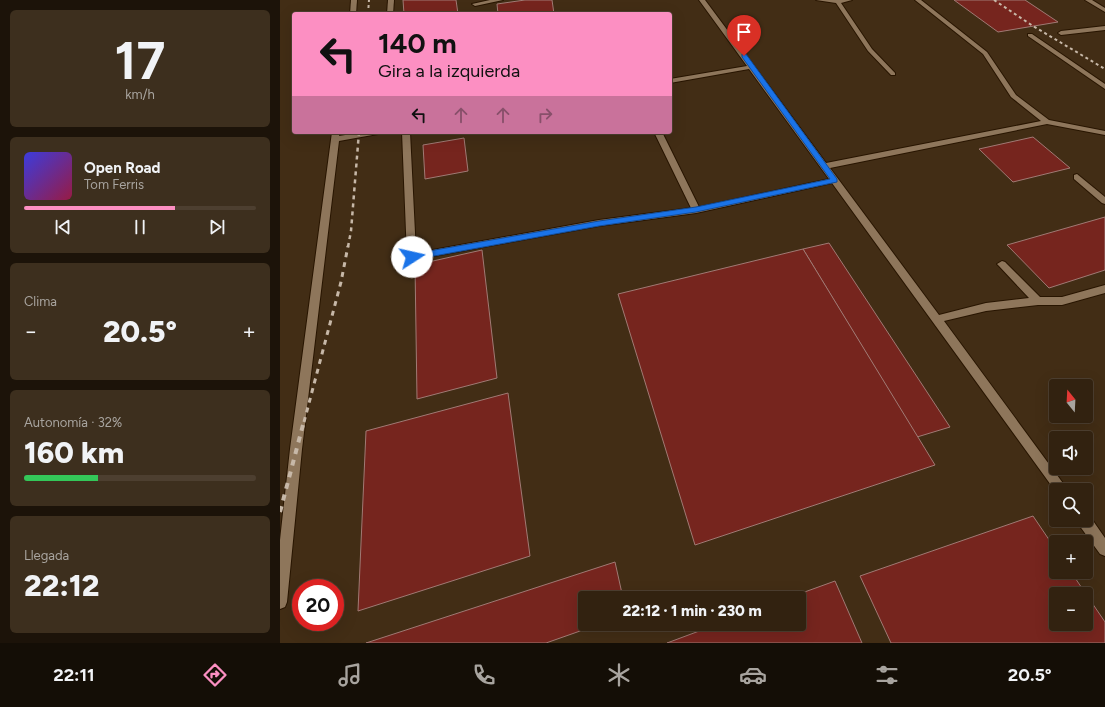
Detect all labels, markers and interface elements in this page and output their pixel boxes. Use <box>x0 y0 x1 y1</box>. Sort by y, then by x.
pin <box>727 15 761 56</box>
icon: arrive <box>733 21 755 43</box>
text: 140 m <box>378 26 457 60</box>
icon: left <box>312 28 364 80</box>
text: 17 <box>115 30 165 92</box>
text: Gira a la izquierda <box>378 60 520 82</box>
text: km/h <box>125 87 155 102</box>
icon: left <box>408 104 430 126</box>
icon: ahead <box>450 104 472 126</box>
icon: ahead <box>492 104 514 126</box>
icon: right <box>534 104 556 126</box>
text: Open Road <box>84 159 161 177</box>
text: Tom Ferris <box>84 177 144 192</box>
icon: previous <box>52 216 74 238</box>
icon: pause <box>129 216 151 238</box>
icon: next <box>206 216 228 238</box>
position arrow <box>391 236 433 278</box>
text: Clima <box>24 294 57 309</box>
text: 20.5° <box>103 313 177 350</box>
text: − <box>24 318 38 345</box>
text: + <box>242 318 256 345</box>
north arrow <box>1049 379 1093 423</box>
map controls <box>1049 379 1093 631</box>
text: Autonomía · 32% <box>24 415 122 430</box>
button: sound <box>1049 431 1093 475</box>
text: 160 km <box>24 434 124 471</box>
button: search <box>1049 483 1093 527</box>
button: + <box>1049 535 1093 579</box>
text: Llegada <box>24 548 69 563</box>
text: 22:12 <box>24 567 99 604</box>
speed limit sign: 20 <box>292 579 344 631</box>
button: − <box>1049 587 1093 631</box>
text: 22:12 · 1 min · 230 m <box>622 602 762 620</box>
icon: directions <box>201 661 229 689</box>
icon: music <box>336 661 364 689</box>
icon: phone <box>470 661 498 689</box>
icon: climate <box>605 661 633 689</box>
icon: car <box>739 661 767 689</box>
icon: filters <box>873 661 901 689</box>
text: 22:11 <box>53 664 95 686</box>
text: 20.5° <box>1008 664 1052 686</box>

